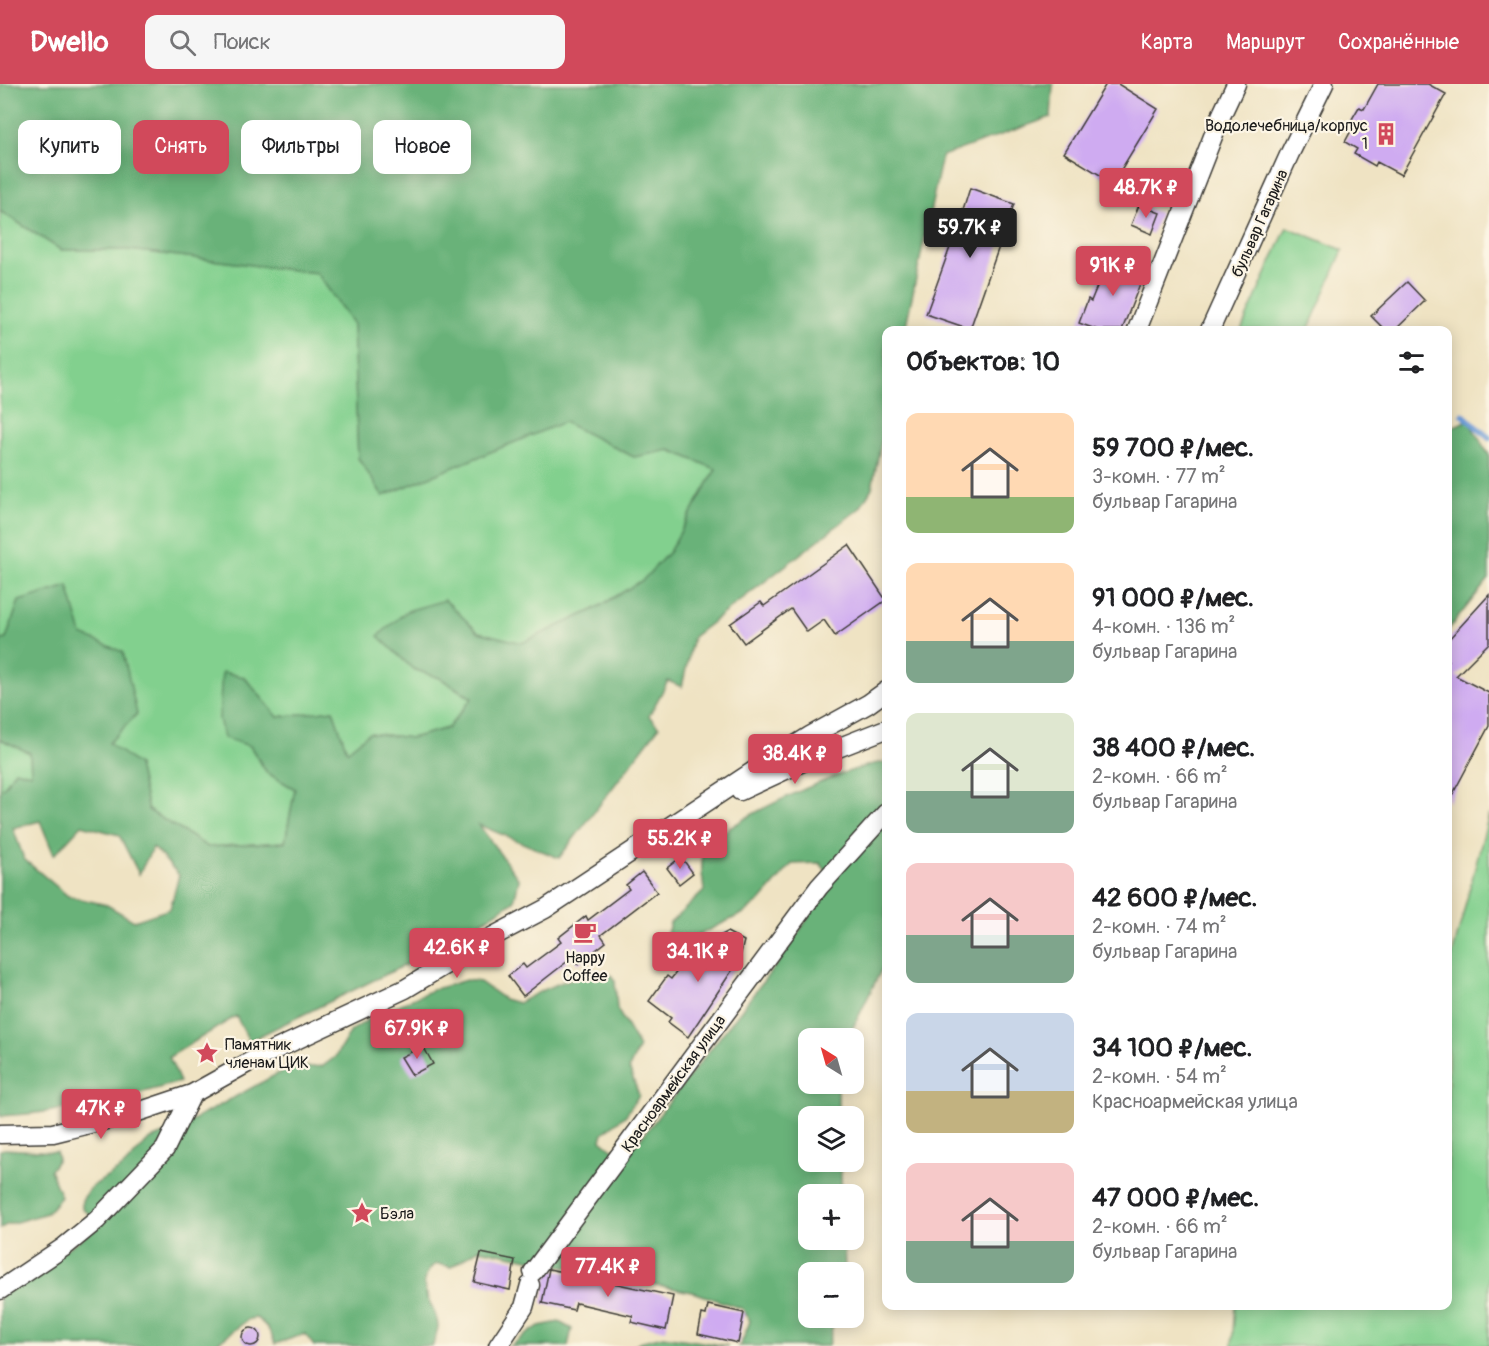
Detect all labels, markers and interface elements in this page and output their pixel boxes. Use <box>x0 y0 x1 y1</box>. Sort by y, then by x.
search box <box>145 15 565 69</box>
text: Dwello <box>30 25 109 60</box>
icon: search <box>166 26 199 59</box>
text: Поиск <box>214 28 271 56</box>
text: Карта <box>1141 29 1193 56</box>
text: Маршрут <box>1226 29 1305 56</box>
text: Сохранённые <box>1338 29 1459 56</box>
place label: Водолечебница/корпус 1 <box>1205 116 1368 154</box>
chip: Купить <box>18 120 121 174</box>
chip: Снять <box>133 120 229 174</box>
chip: Фильтры <box>241 120 361 174</box>
chip: Новое <box>373 120 471 174</box>
building icon: Водолечебница/корпус 1 <box>1373 121 1399 147</box>
street label: бульвар Гагарина <box>1227 166 1293 281</box>
pin: 48.7K ₽ <box>1091 168 1201 219</box>
text: 48.7K ₽ <box>1113 175 1179 200</box>
pin: 59.7K ₽ <box>915 208 1025 259</box>
text: 59.7K ₽ <box>938 215 1002 240</box>
pin: 91K ₽ <box>1071 246 1155 297</box>
text: 91K ₽ <box>1090 253 1136 278</box>
text: Объектов: 10 <box>906 346 1060 378</box>
icon: filters <box>1395 346 1428 379</box>
text: 59 700 ₽/мес. <box>1092 432 1254 464</box>
icon: home <box>954 437 1026 509</box>
text: 3-комн. · 77 m² <box>1092 464 1226 489</box>
text: бульвар Гагарина <box>1092 489 1237 514</box>
text: 91 000 ₽/мес. <box>1092 582 1254 614</box>
icon: home <box>954 587 1026 659</box>
text: 4-комн. · 136 m² <box>1092 614 1235 639</box>
text: бульвар Гагарина <box>1092 639 1237 664</box>
text: 38 400 ₽/мес. <box>1092 732 1255 764</box>
pin: 38.4K ₽ <box>740 734 850 785</box>
icon: home <box>954 737 1026 809</box>
text: 38.4K ₽ <box>762 741 828 766</box>
text: 2-комн. · 66 m² <box>1092 764 1228 789</box>
text: бульвар Гагарина <box>1092 789 1237 814</box>
pin: 55.2K ₽ <box>625 819 735 870</box>
text: 55.2K ₽ <box>647 826 713 851</box>
text: 42 600 ₽/мес. <box>1092 882 1257 914</box>
icon: home <box>954 887 1026 959</box>
text: 2-комн. · 74 m² <box>1092 914 1227 939</box>
cafe icon: Happy Coffee <box>572 919 598 945</box>
pin: 42.6K ₽ <box>402 928 512 979</box>
pin: 34.1K ₽ <box>643 932 753 983</box>
text: 42.6K ₽ <box>423 935 491 960</box>
text: 34.1K ₽ <box>666 939 730 964</box>
text: бульвар Гагарина <box>1092 939 1237 964</box>
place label: Happy Coffee <box>563 948 607 986</box>
pin: 67.9K ₽ <box>362 1009 472 1060</box>
street label: Красноармейская улица <box>617 1011 730 1156</box>
text: 67.9K ₽ <box>384 1016 450 1041</box>
north arrow <box>798 1028 864 1094</box>
map controls <box>798 1028 864 1328</box>
text: 34 100 ₽/мес. <box>1092 1032 1252 1064</box>
place label: Памятник членам ЦИК <box>225 1035 309 1073</box>
icon: home <box>954 1037 1026 1109</box>
place icon: Памятник членам ЦИК <box>194 1040 220 1066</box>
text: 2-комн. · 54 m² <box>1092 1064 1227 1089</box>
pin: 47K ₽ <box>59 1089 143 1140</box>
text: Красноармейская улица <box>1092 1089 1298 1114</box>
text: 47K ₽ <box>76 1096 126 1121</box>
button: layers <box>798 1106 864 1172</box>
text: 47 000 ₽/мес. <box>1092 1182 1259 1214</box>
button: + <box>798 1184 864 1250</box>
icon: home <box>954 1187 1026 1259</box>
place icon: Бэла <box>349 1200 375 1226</box>
place label: Бэла <box>380 1204 414 1224</box>
text: 2-комн. · 66 m² <box>1092 1214 1228 1239</box>
text: бульвар Гагарина <box>1092 1239 1237 1264</box>
pin: 77.4K ₽ <box>553 1247 663 1298</box>
text: 77.4K ₽ <box>575 1254 641 1279</box>
button: − <box>798 1262 864 1328</box>

